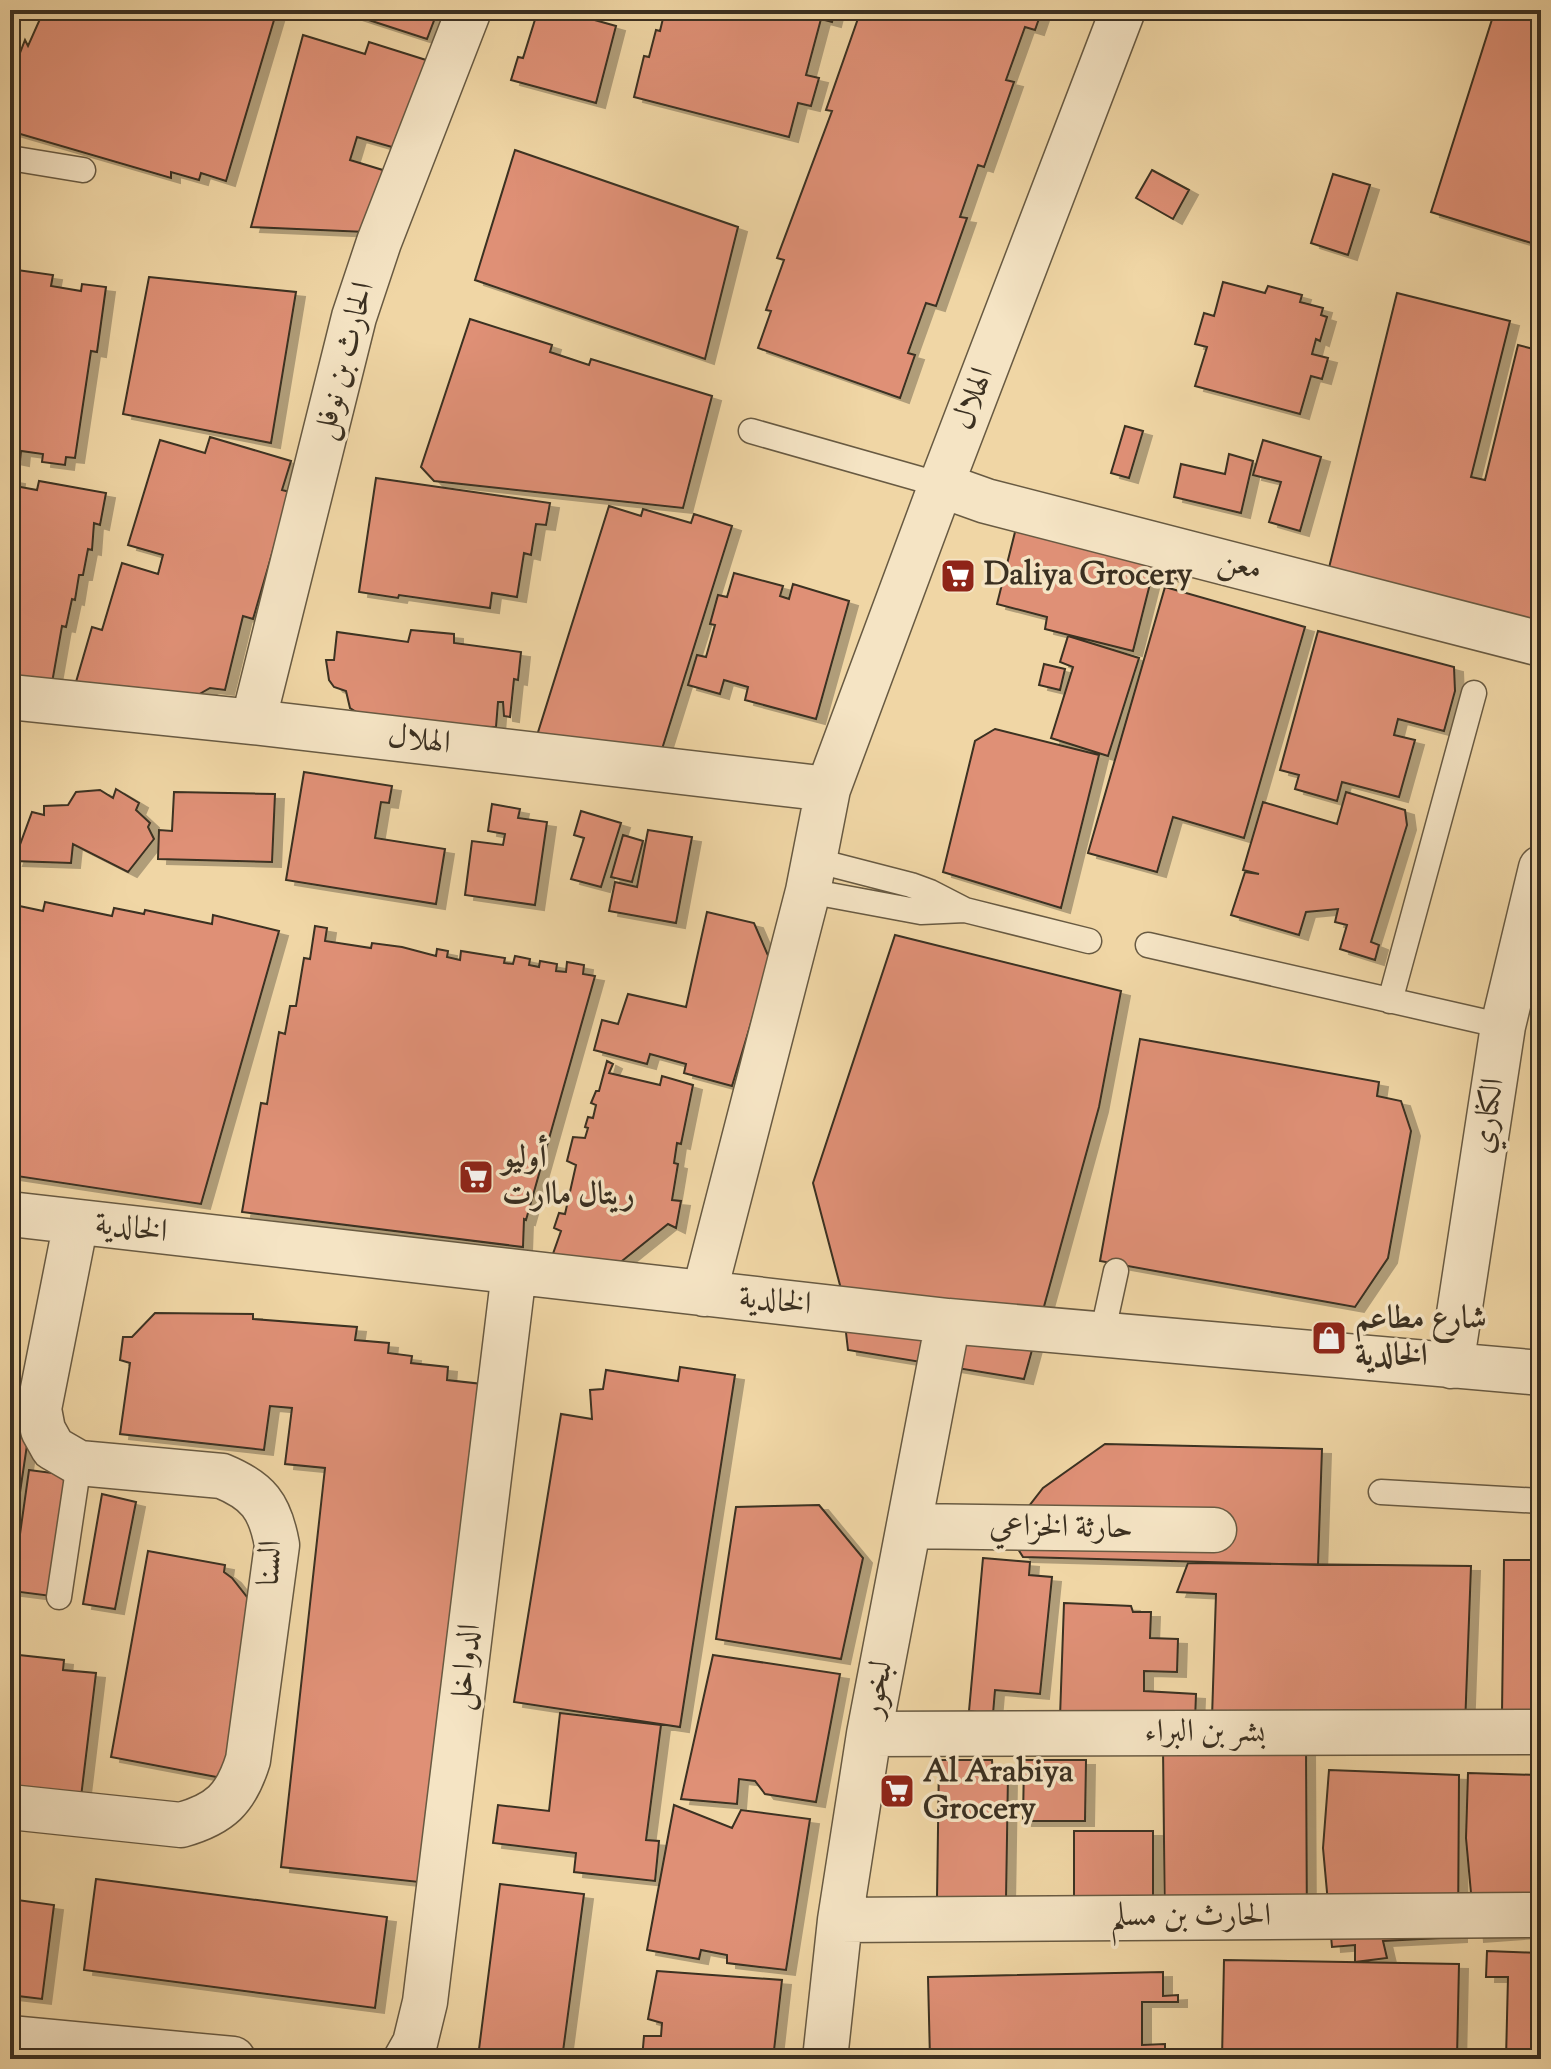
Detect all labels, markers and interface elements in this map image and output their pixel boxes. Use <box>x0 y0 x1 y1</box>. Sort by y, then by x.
street label: الحارث بن نوفل <box>302 277 388 445</box>
street label: الهلال <box>941 361 1007 437</box>
street label: معن <box>1213 538 1267 594</box>
place label: Daliya Grocery <box>984 553 1193 599</box>
supermarket icon: Daliya Grocery <box>939 557 977 595</box>
street label: الهلال <box>385 714 453 768</box>
street label: الكناري <box>1460 1075 1518 1157</box>
place label: أوليو ريتال ماارت <box>499 1134 635 1219</box>
supermarket icon: أوليو ريتال ماارت <box>457 1158 495 1196</box>
street label: الخالدية <box>92 1202 170 1256</box>
street label: الخالدية <box>736 1275 814 1329</box>
place label: شارع مطاعم الخالدية <box>1355 1297 1487 1380</box>
shop icon: شارع مطاعم الخالدية <box>1310 1319 1348 1357</box>
street label: حارثة الخزاعي <box>989 1504 1133 1552</box>
street label: السنا <box>247 1539 295 1587</box>
street label: الدواخل <box>438 1621 494 1713</box>
street label: لبخور <box>849 1657 906 1724</box>
street label: بشر بن البراء <box>1145 1710 1265 1756</box>
place label: Al Arabiya Grocery <box>923 1750 1074 1833</box>
supermarket icon: Al Arabiya Grocery <box>878 1772 916 1810</box>
street label: الحارث بن مسلم <box>1111 1894 1271 1946</box>

